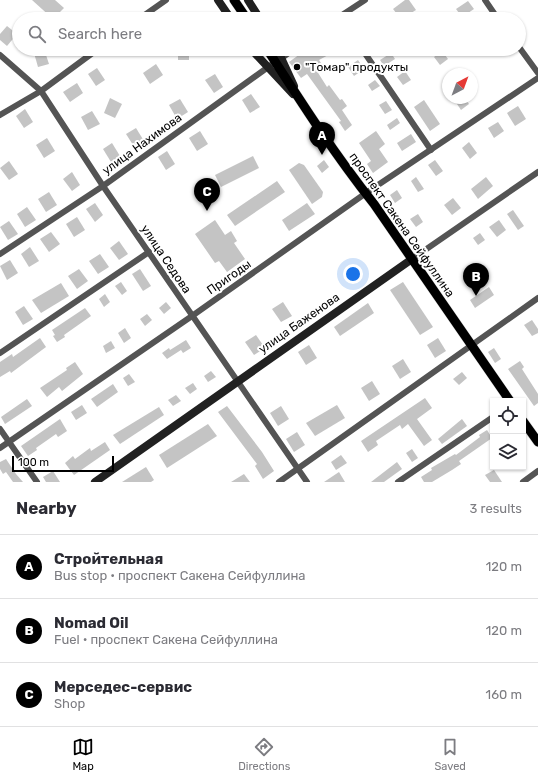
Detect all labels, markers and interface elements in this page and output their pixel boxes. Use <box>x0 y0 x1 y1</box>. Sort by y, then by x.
search box <box>12 12 526 56</box>
icon: search <box>26 23 48 45</box>
text: Search here <box>58 25 142 43</box>
place label: "Томар" продукты <box>305 60 408 74</box>
marker: "Томар" продукты <box>292 62 302 72</box>
north arrow <box>442 68 478 104</box>
street label: улица Нахимова <box>100 110 184 178</box>
pin: A <box>309 122 335 155</box>
street label: проспект Сакена Сейфуллина <box>347 150 457 300</box>
pin: C <box>194 178 220 211</box>
street label: улица Седова <box>138 222 194 296</box>
street label: Пригоды <box>204 257 254 297</box>
pin: B <box>463 263 489 296</box>
your location <box>343 264 363 284</box>
street label: улица Баженова <box>256 290 342 356</box>
map controls <box>490 398 526 470</box>
button: locate <box>490 398 526 434</box>
button: layers <box>490 434 526 470</box>
scale bar <box>12 454 114 473</box>
text: 100 m <box>18 456 49 469</box>
text: Nearby <box>16 498 77 518</box>
text: 3 results <box>470 501 522 516</box>
text: Стройтельная <box>54 550 163 568</box>
text: A <box>24 559 34 574</box>
text: 120 m <box>486 559 522 574</box>
text: Bus stop · проспект Сакена Сейфуллина <box>54 568 306 583</box>
text: Nomad Oil <box>54 614 128 632</box>
text: B <box>24 623 34 638</box>
text: 120 m <box>486 623 522 638</box>
text: Fuel · проспект Сакена Сейфуллина <box>54 632 278 647</box>
text: Мерседес-сервис <box>54 678 192 696</box>
text: C <box>24 687 34 702</box>
text: 160 m <box>486 687 522 702</box>
text: Shop <box>54 696 85 711</box>
tab: Map <box>72 736 94 773</box>
tab: Directions <box>238 736 290 773</box>
tab: Saved <box>435 736 466 773</box>

